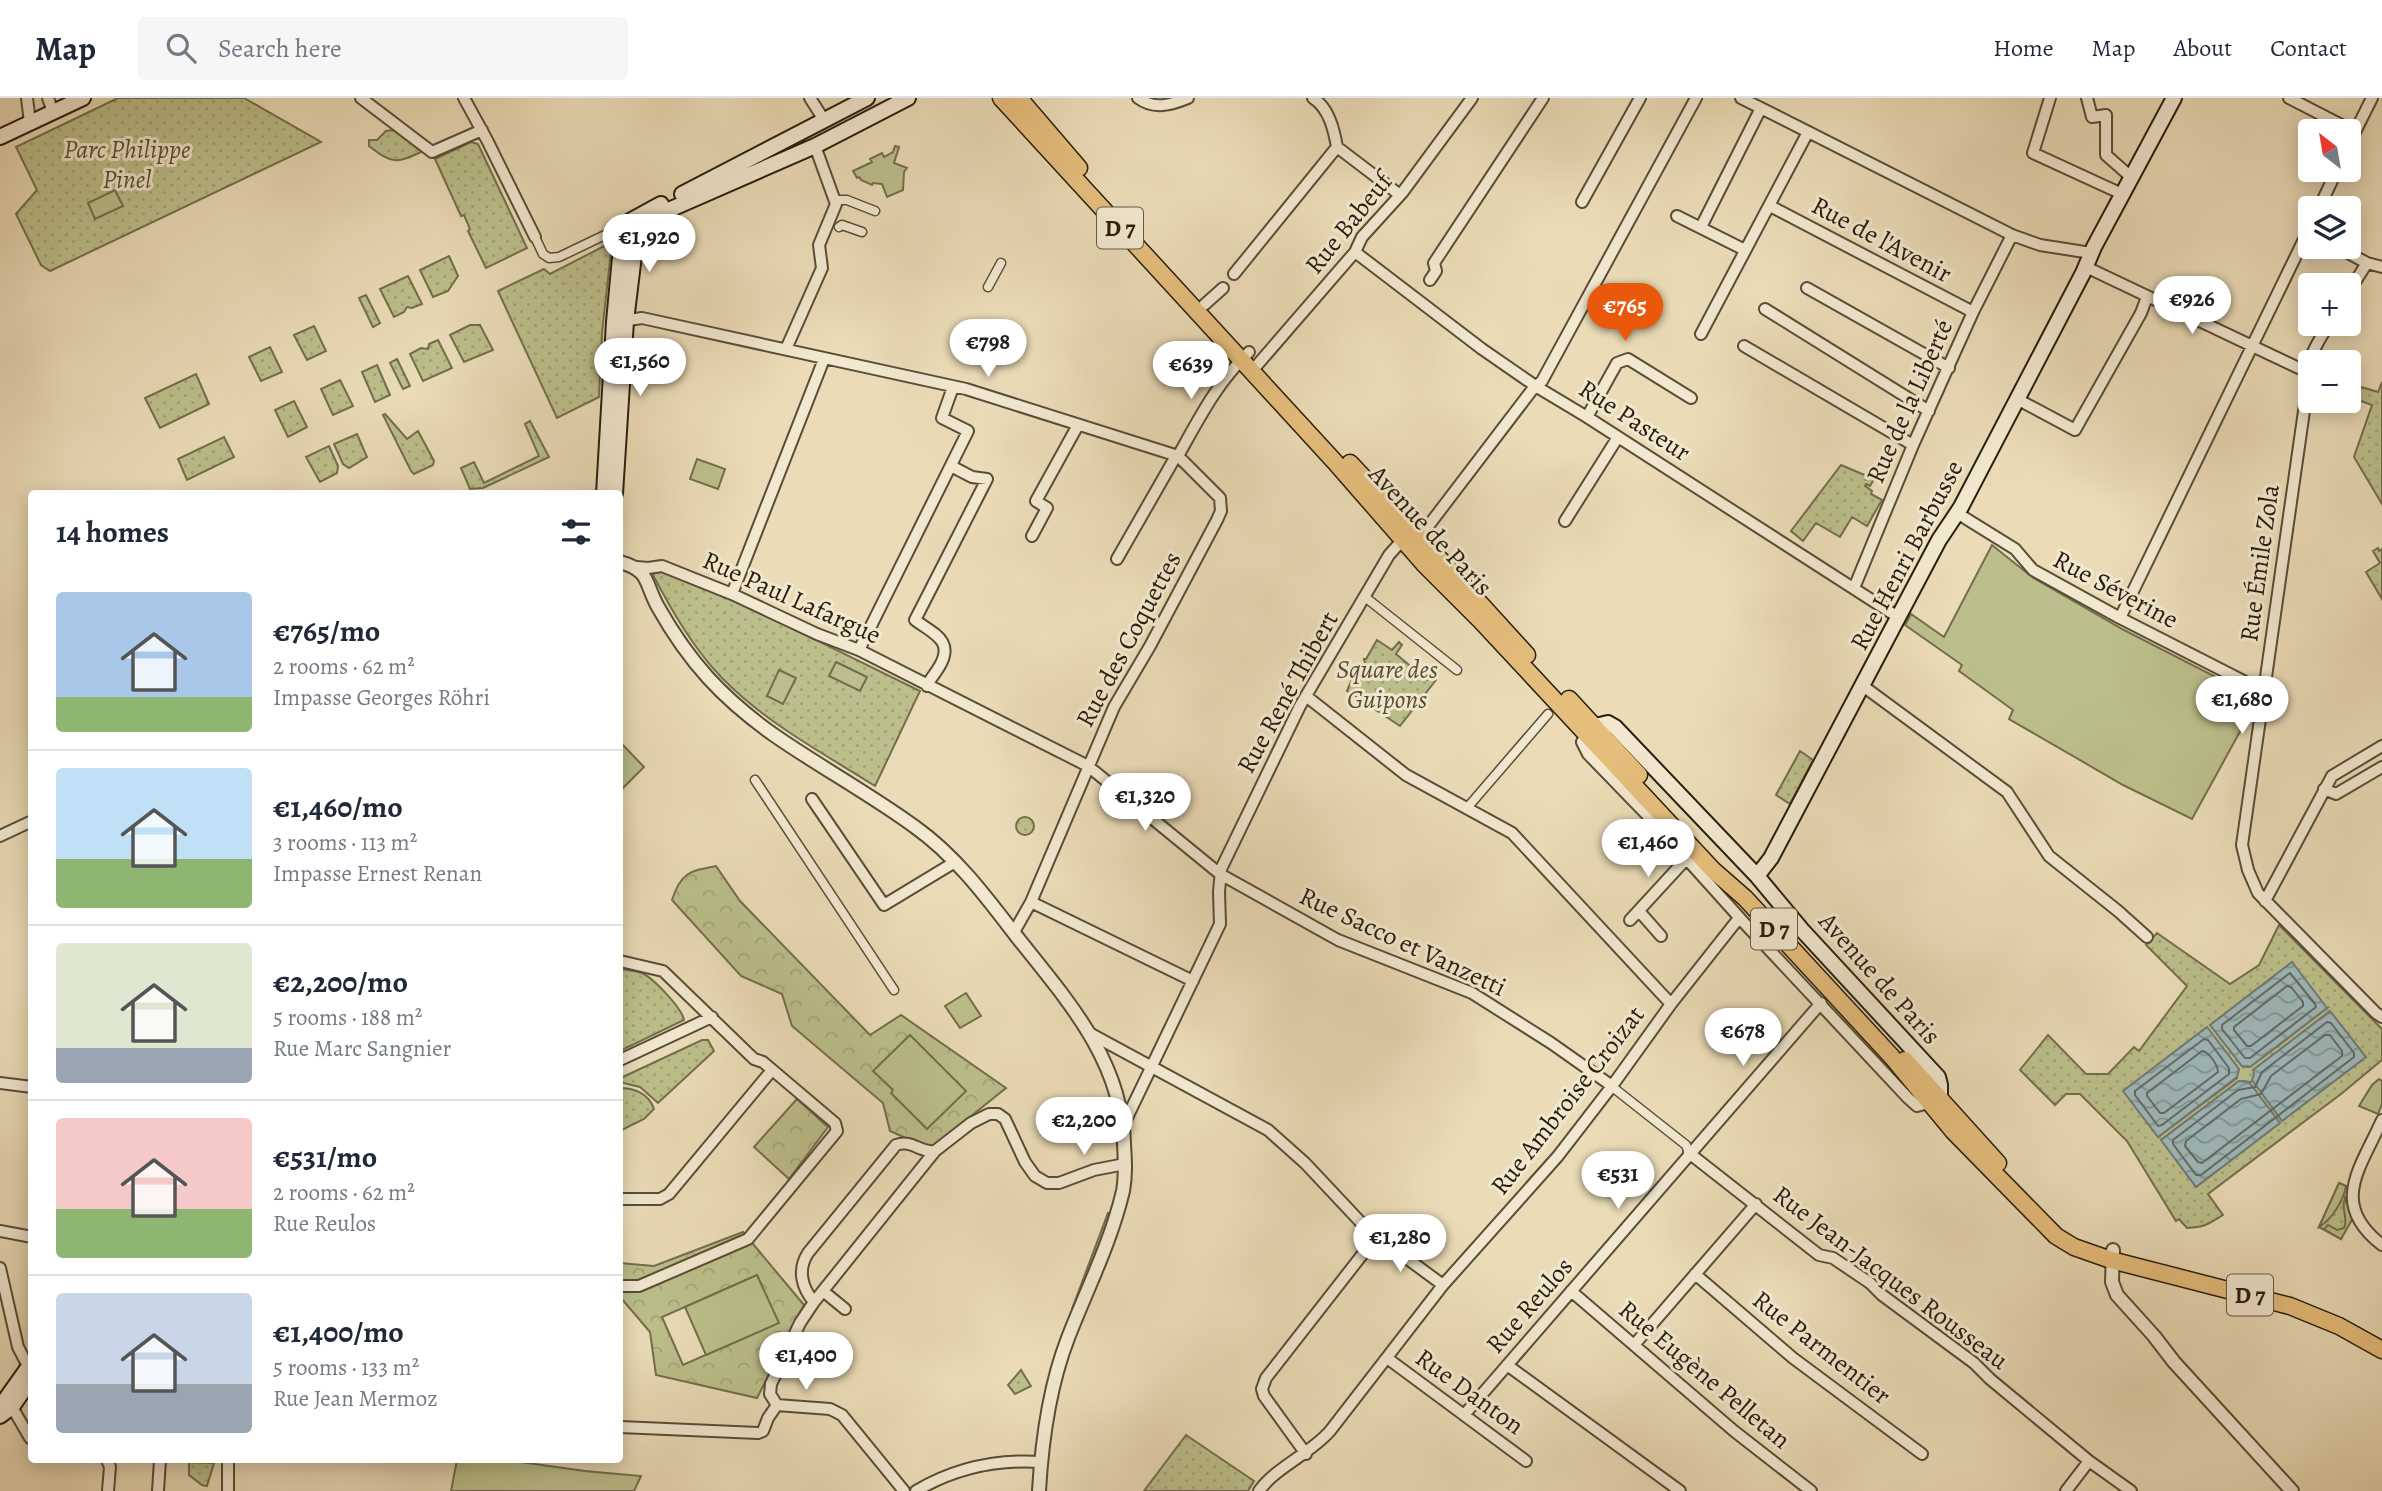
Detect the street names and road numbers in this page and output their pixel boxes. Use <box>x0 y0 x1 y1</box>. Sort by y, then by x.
street label: Rue Babeuf <box>1297 163 1402 281</box>
street label: Rue de l'Avenir <box>1806 188 1958 291</box>
road number: D 7 <box>1097 208 1143 248</box>
street label: Rue de la Liberté <box>1858 314 1961 489</box>
street label: Rue Pasteur <box>1572 371 1697 470</box>
street label: Rue Henri Barbusse <box>1842 454 1971 657</box>
street label: Avenue de Paris <box>1360 457 1500 603</box>
street label: Rue Émile Zola <box>2231 482 2288 644</box>
street label: Rue Paul Lafargue <box>697 542 887 652</box>
street label: Rue Séverine <box>2047 542 2184 637</box>
street label: Rue des Coquettes <box>1067 545 1189 733</box>
street label: Rue René Thibert <box>1228 605 1347 780</box>
street label: Rue Sacco et Vanzetti <box>1294 878 1512 1005</box>
street label: Avenue de Paris <box>1810 904 1949 1052</box>
road number: D 7 <box>1751 908 1797 950</box>
street label: Rue Ambroise Croizat <box>1482 998 1653 1202</box>
street label: Rue Jean-Jacques Rousseau <box>1766 1177 2016 1378</box>
street label: Rue Reulos <box>1478 1250 1581 1361</box>
road number: D 7 <box>2227 1274 2273 1316</box>
street label: Rue Parmentier <box>1745 1282 1898 1413</box>
street label: Rue Eugène Pelletan <box>1611 1292 1798 1457</box>
street label: Rue Danton <box>1408 1340 1531 1443</box>

